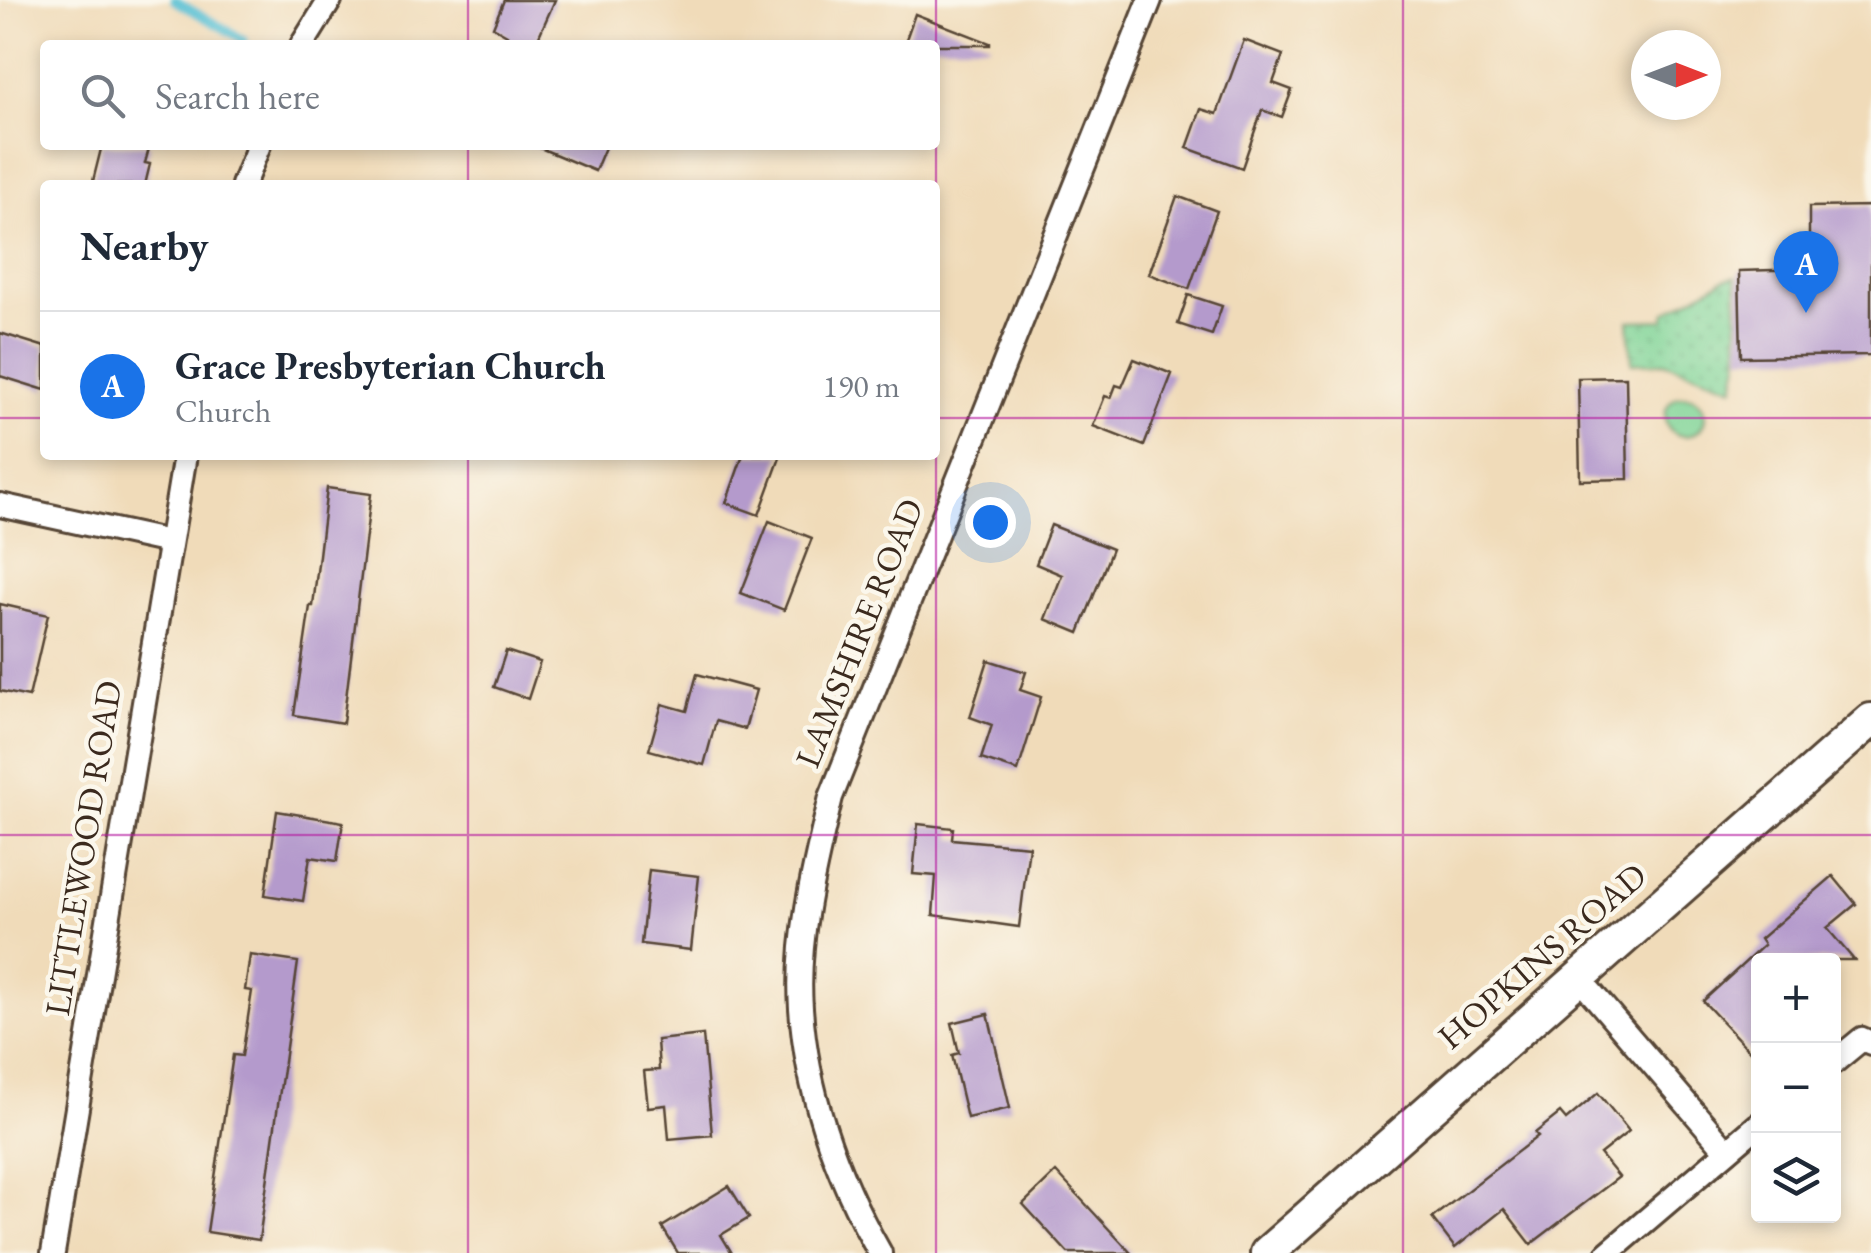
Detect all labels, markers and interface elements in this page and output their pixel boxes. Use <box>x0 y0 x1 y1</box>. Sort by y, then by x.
north arrow <box>1631 30 1721 120</box>
search box <box>40 40 940 150</box>
icon: search <box>75 68 130 123</box>
text: Search here <box>155 71 320 120</box>
text: Nearby <box>80 218 209 273</box>
pin: A <box>1774 230 1838 313</box>
text: Grace Presbyterian Church <box>175 341 606 390</box>
text: A <box>101 365 124 407</box>
text: 190 m <box>823 365 900 407</box>
text: Church <box>175 390 271 432</box>
street label: LAMSHIRE ROAD <box>784 492 933 774</box>
your location <box>965 497 1016 548</box>
street label: LITTLEWOOD ROAD <box>34 677 131 1018</box>
street label: HOPKINS ROAD <box>1428 853 1655 1059</box>
map controls <box>1751 953 1841 1223</box>
button: + <box>1751 953 1841 1043</box>
button: − <box>1751 1043 1841 1133</box>
button: layers <box>1751 1133 1841 1223</box>

